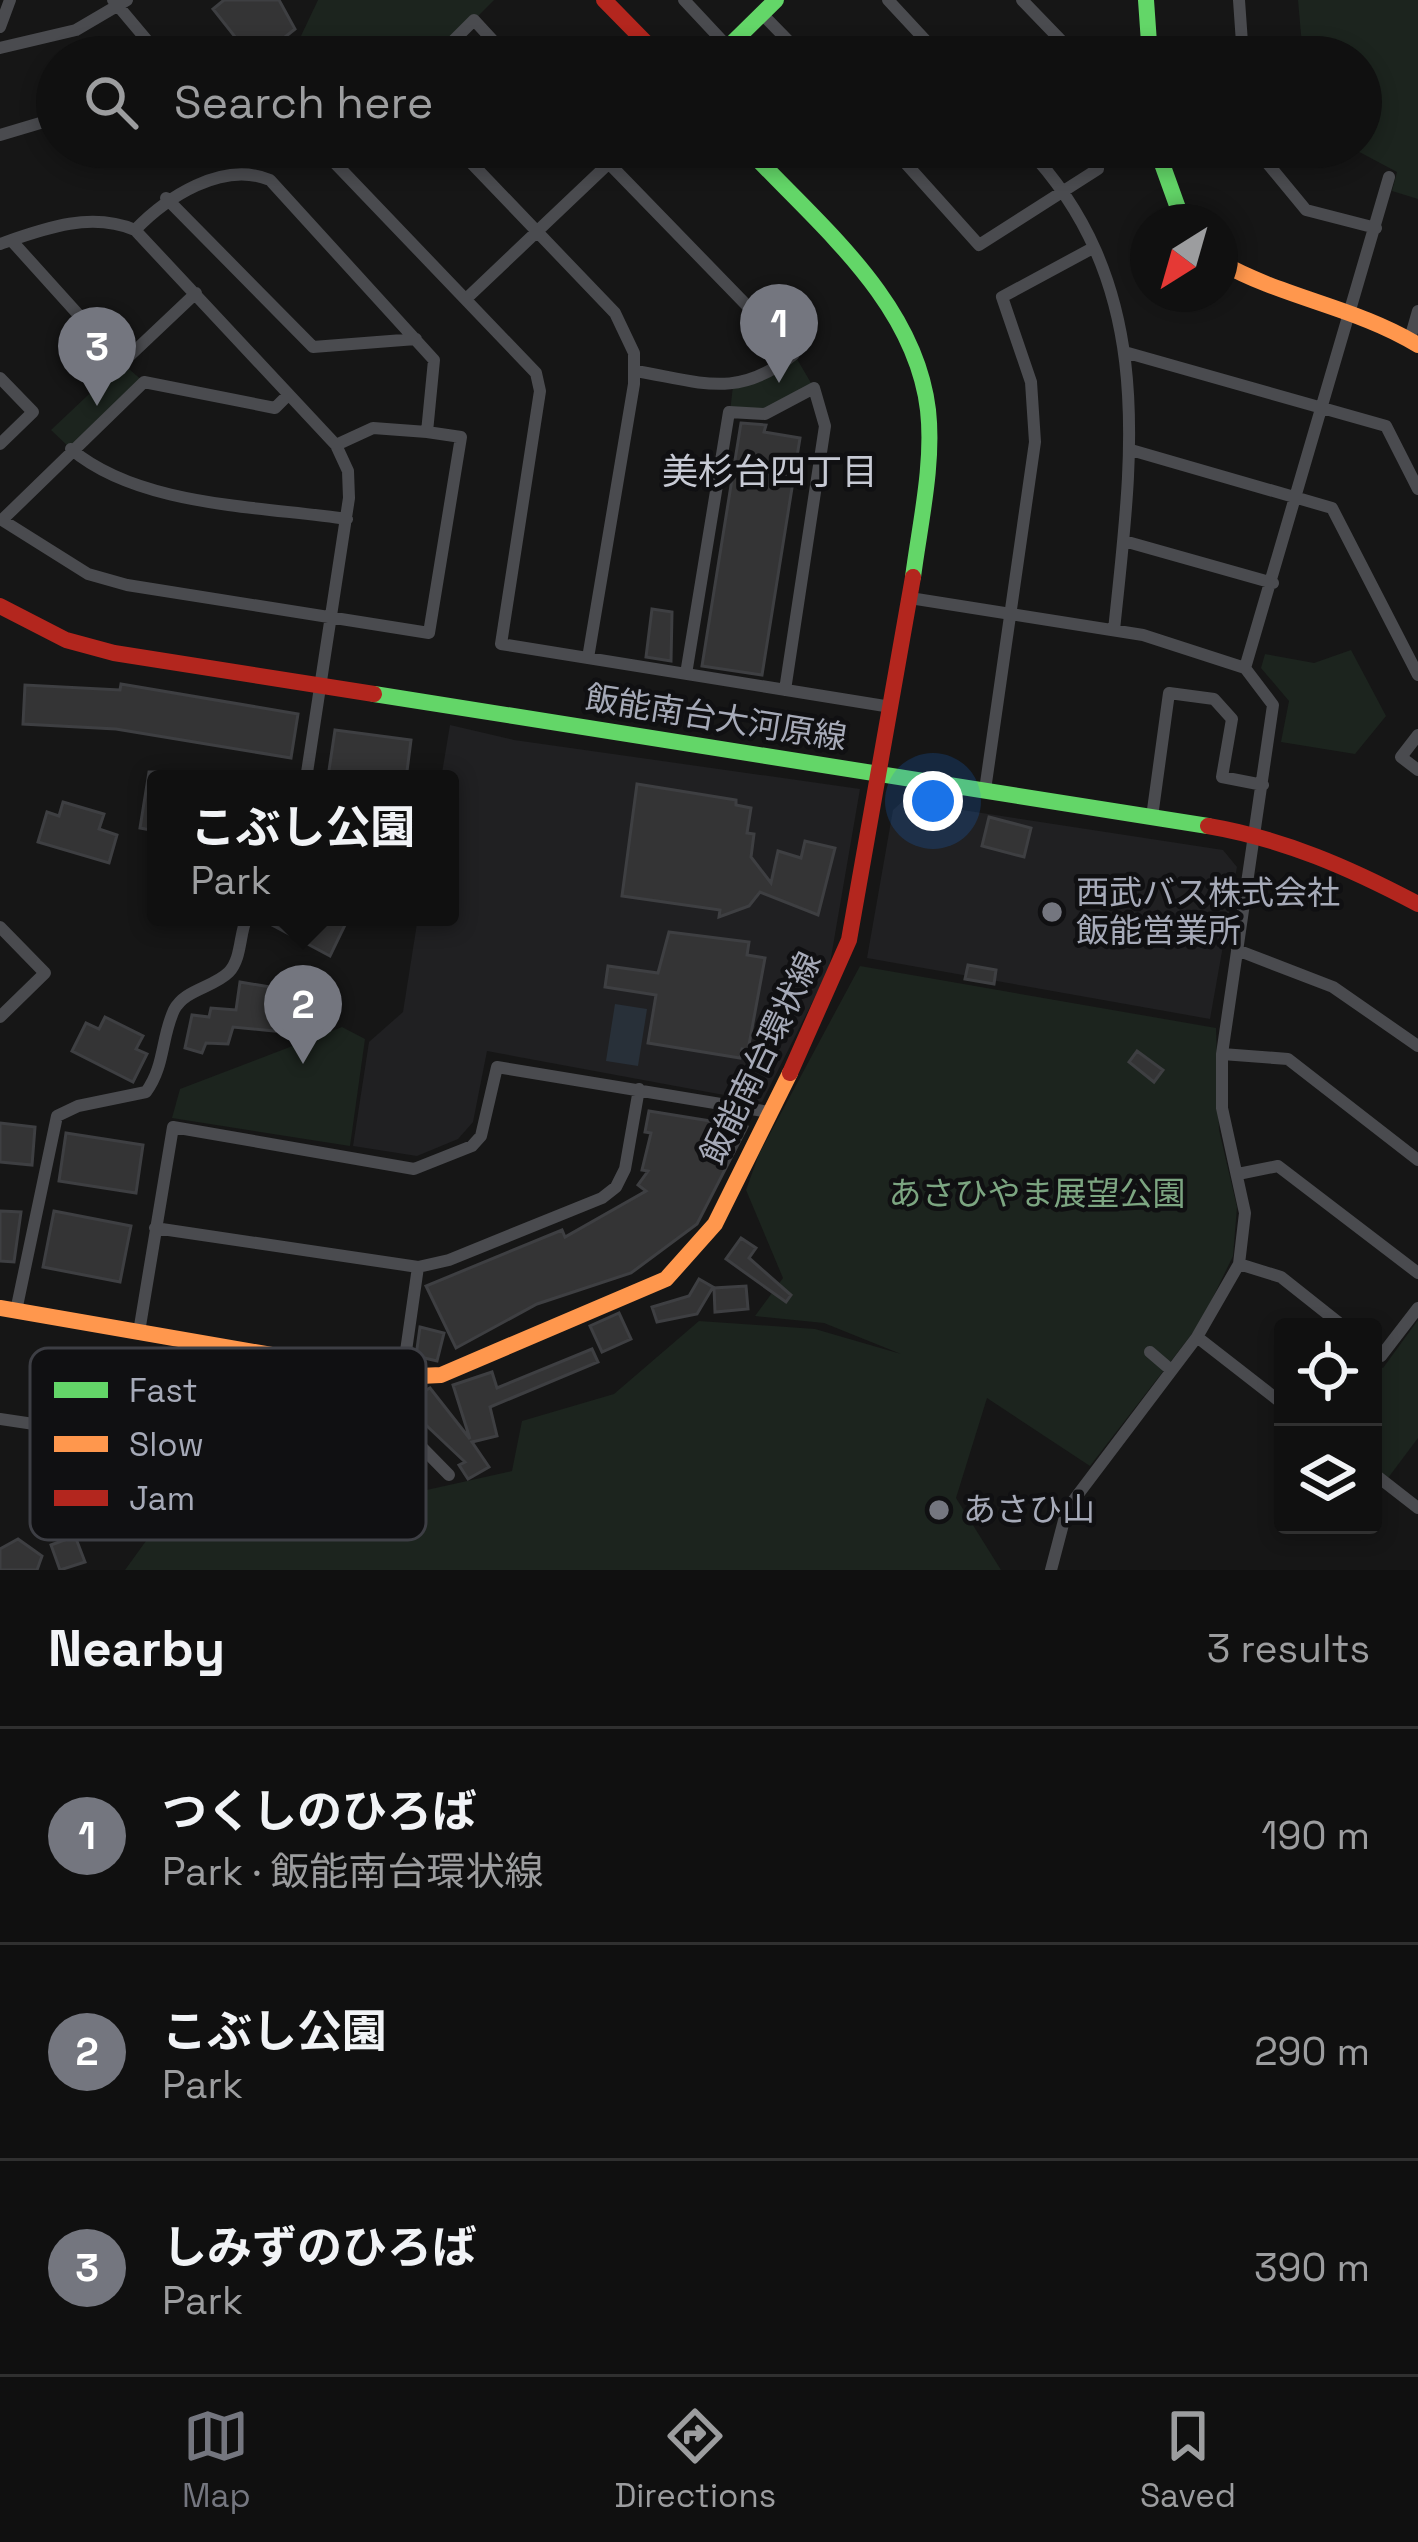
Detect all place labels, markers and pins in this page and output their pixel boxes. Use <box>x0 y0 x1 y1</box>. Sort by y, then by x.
pin: 1 <box>740 284 818 383</box>
pin: 3 <box>58 307 136 406</box>
place label: 西武バス株式会社 飯能営業所 <box>1076 872 1340 952</box>
marker: 西武バス株式会社 飯能営業所 <box>1039 899 1065 925</box>
pin: 2 <box>264 965 342 1064</box>
place label: あさひ山 <box>963 1489 1095 1531</box>
marker: あさひ山 <box>926 1497 952 1523</box>

